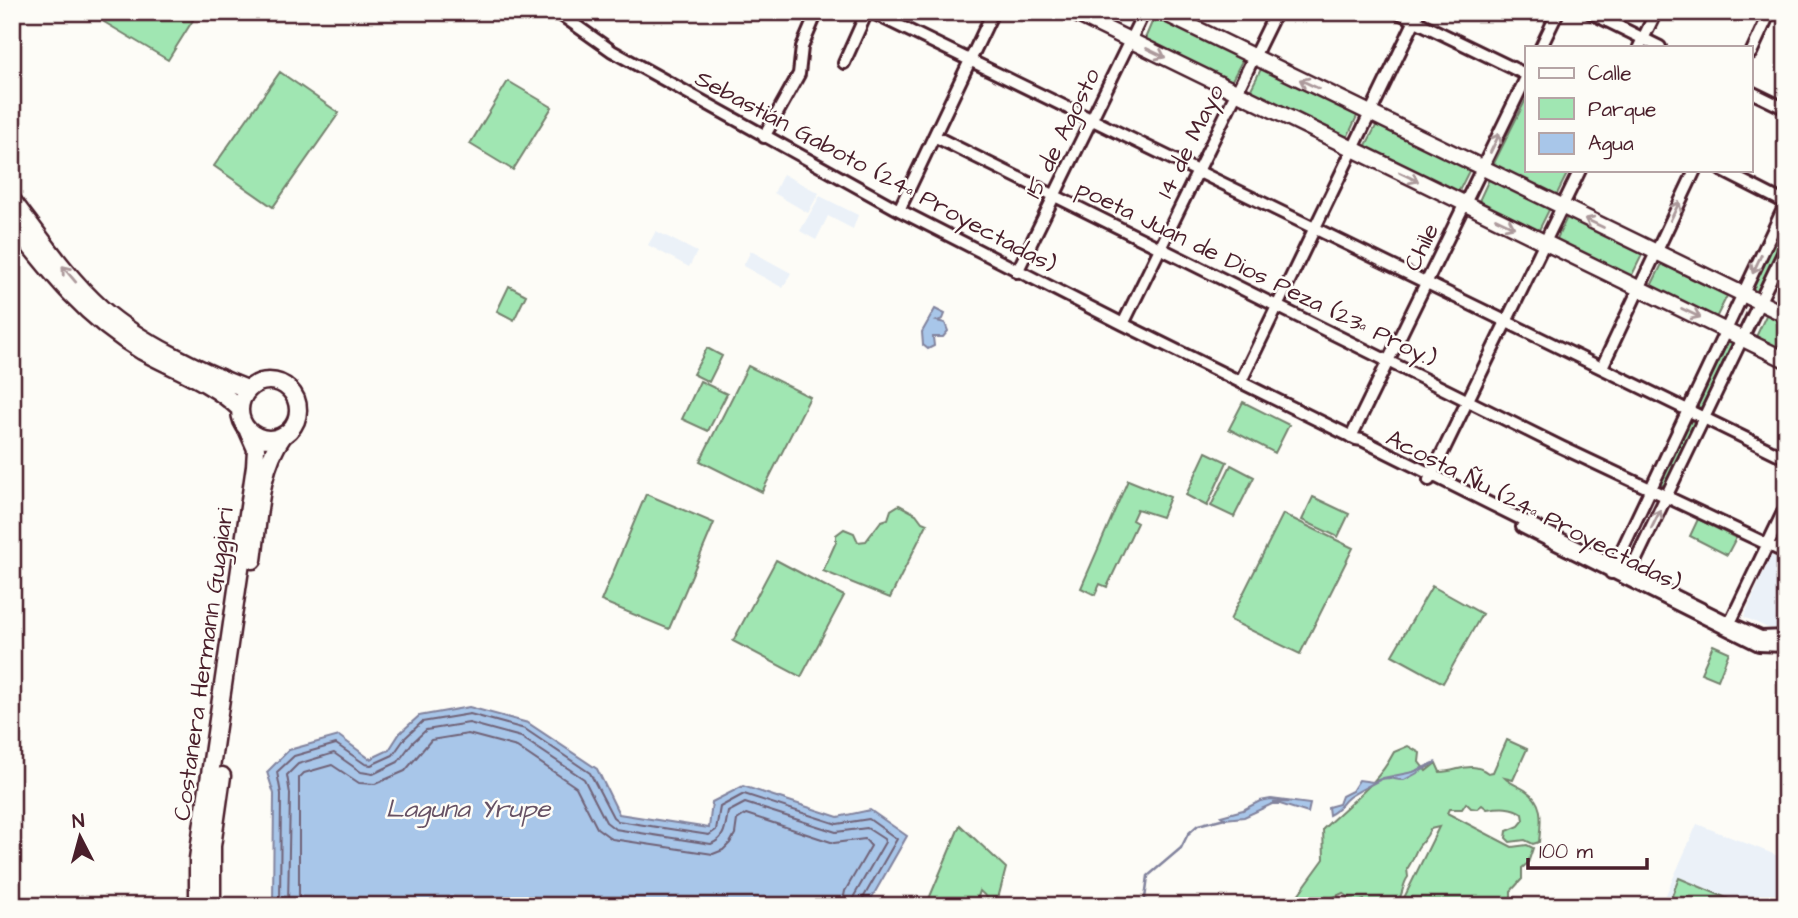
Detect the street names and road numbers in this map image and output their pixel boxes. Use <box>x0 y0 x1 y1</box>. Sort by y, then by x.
street label: Sebastián Gaboto (24ª Proyectadas) <box>688 62 1062 283</box>
street label: 15 de Agosto <box>1017 62 1110 205</box>
street label: 14 de Mayo <box>1149 78 1234 204</box>
street label: poeta Juan de Dios Peza (23ª Proy.) <box>1070 172 1442 377</box>
street label: Chile <box>1396 218 1448 277</box>
street label: Acosta Ñu (24ª Proyectadas) <box>1379 421 1687 601</box>
street label: Costanera Hermann Guggiari <box>165 505 244 823</box>

